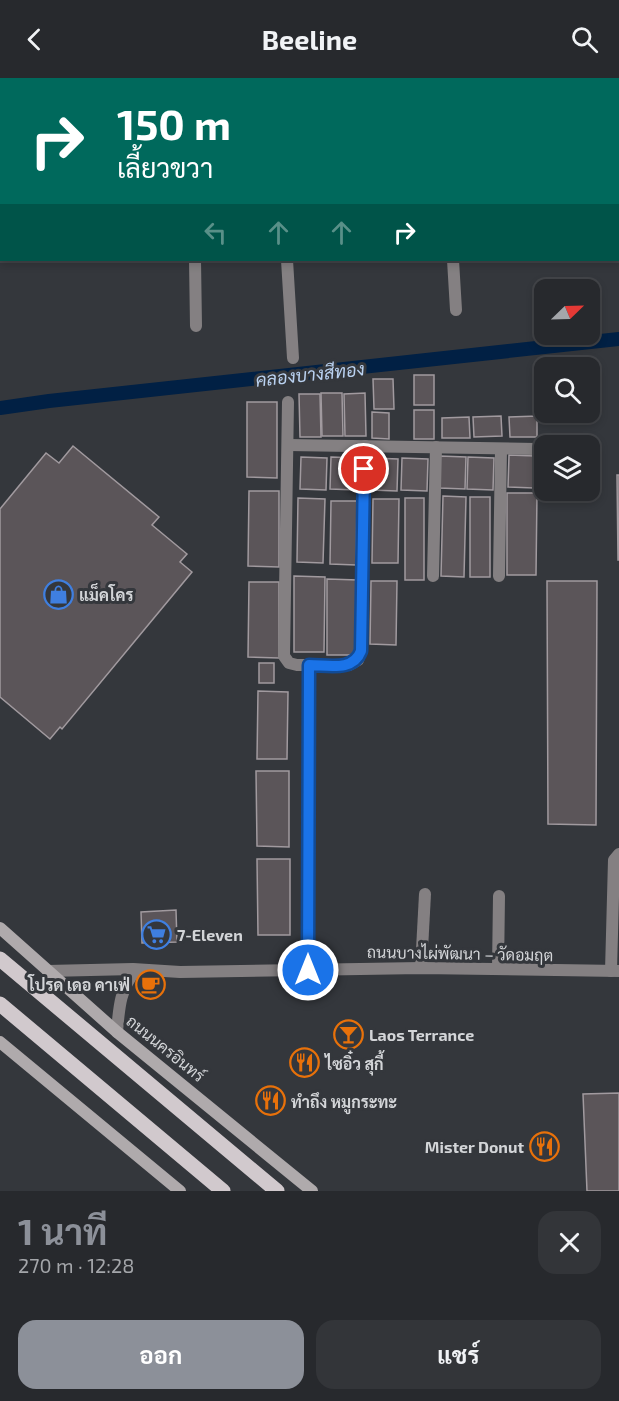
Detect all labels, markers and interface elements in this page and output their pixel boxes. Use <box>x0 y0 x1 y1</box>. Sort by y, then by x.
icon: back <box>18 23 51 56</box>
text: Beeline <box>262 23 357 55</box>
icon: search <box>568 23 601 56</box>
text: 150 m <box>117 98 231 148</box>
icon: right <box>18 102 96 180</box>
text: เลี้ยวขวา <box>117 151 213 183</box>
icon: left <box>199 216 232 249</box>
icon: ahead <box>262 216 295 249</box>
icon: ahead <box>325 216 358 249</box>
icon: right <box>388 216 421 249</box>
north arrow <box>534 279 600 345</box>
map controls <box>534 279 600 501</box>
water label: คลองบางสีทอง <box>254 356 366 391</box>
button: search <box>534 357 600 423</box>
button: layers <box>534 435 600 501</box>
pin <box>338 443 389 494</box>
icon: arrive <box>347 452 380 485</box>
shop icon: แม็คโคร <box>42 578 74 610</box>
place label: แม็คโคร <box>79 582 133 604</box>
supermarket icon: 7-Eleven <box>140 918 172 950</box>
place label: 7-Eleven <box>177 925 243 944</box>
position arrow <box>276 938 340 1002</box>
street label: ถนนบางไผ่พัฒนา – วัดอมฤต <box>367 941 553 965</box>
cafe icon: โปรด เดอ คาเฟ่ <box>135 968 167 1000</box>
place label: โปรด เดอ คาเฟ่ <box>27 974 130 994</box>
street label: ถนนนครอินทร์ <box>123 1009 210 1085</box>
bar icon: Laos Terrance <box>332 1018 364 1050</box>
place label: Laos Terrance <box>369 1025 474 1044</box>
restaurant icon: ไซอิ๋ว สุกี้ <box>288 1047 320 1079</box>
place label: ไซอิ๋ว สุกี้ <box>323 1050 385 1076</box>
restaurant icon: ทำถึง หมูกระทะ <box>254 1085 286 1117</box>
place label: ทำถึง หมูกระทะ <box>291 1092 397 1115</box>
restaurant icon: Mister Donut <box>529 1130 561 1162</box>
place label: Mister Donut <box>425 1137 524 1156</box>
text: 1 นาที <box>18 1209 108 1252</box>
button: close <box>538 1211 601 1274</box>
text: 270 m · 12:28 <box>18 1253 134 1277</box>
button: ออก <box>18 1320 304 1389</box>
button: แชร์ <box>316 1320 601 1389</box>

